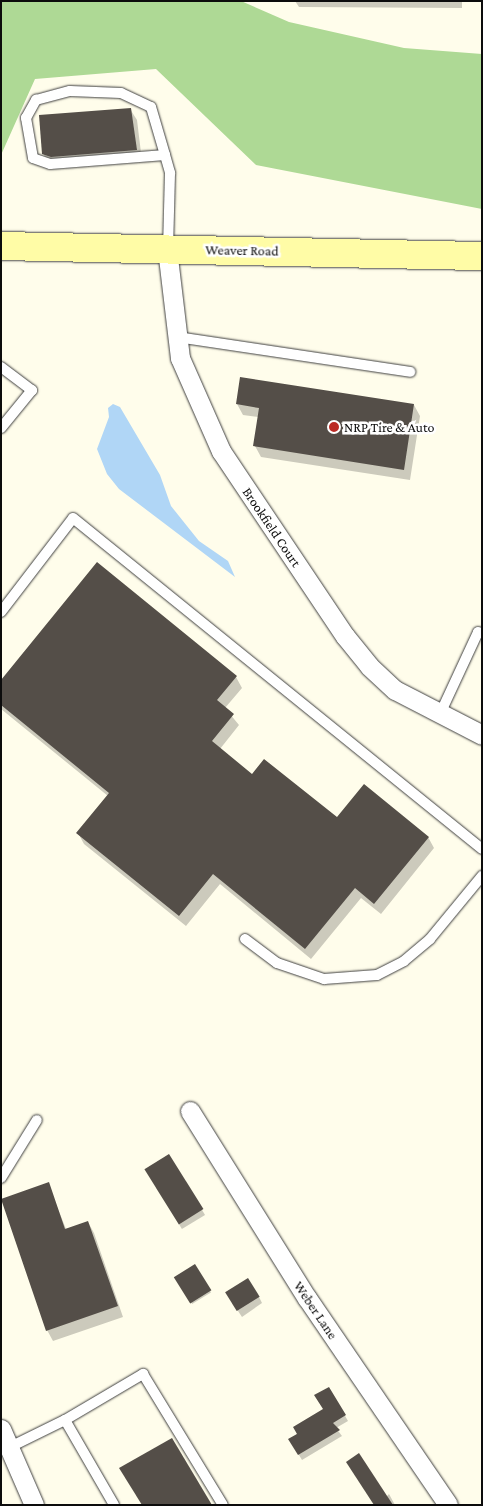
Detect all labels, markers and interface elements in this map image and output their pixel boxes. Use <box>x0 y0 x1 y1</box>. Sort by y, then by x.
street label: Weaver Road <box>205 241 279 259</box>
place label: NRP Tire & Auto <box>344 419 434 435</box>
marker: NRP Tire & Auto <box>328 421 340 433</box>
street label: Brookfield Court <box>239 484 305 570</box>
street label: Weber Lane <box>290 1278 342 1342</box>

